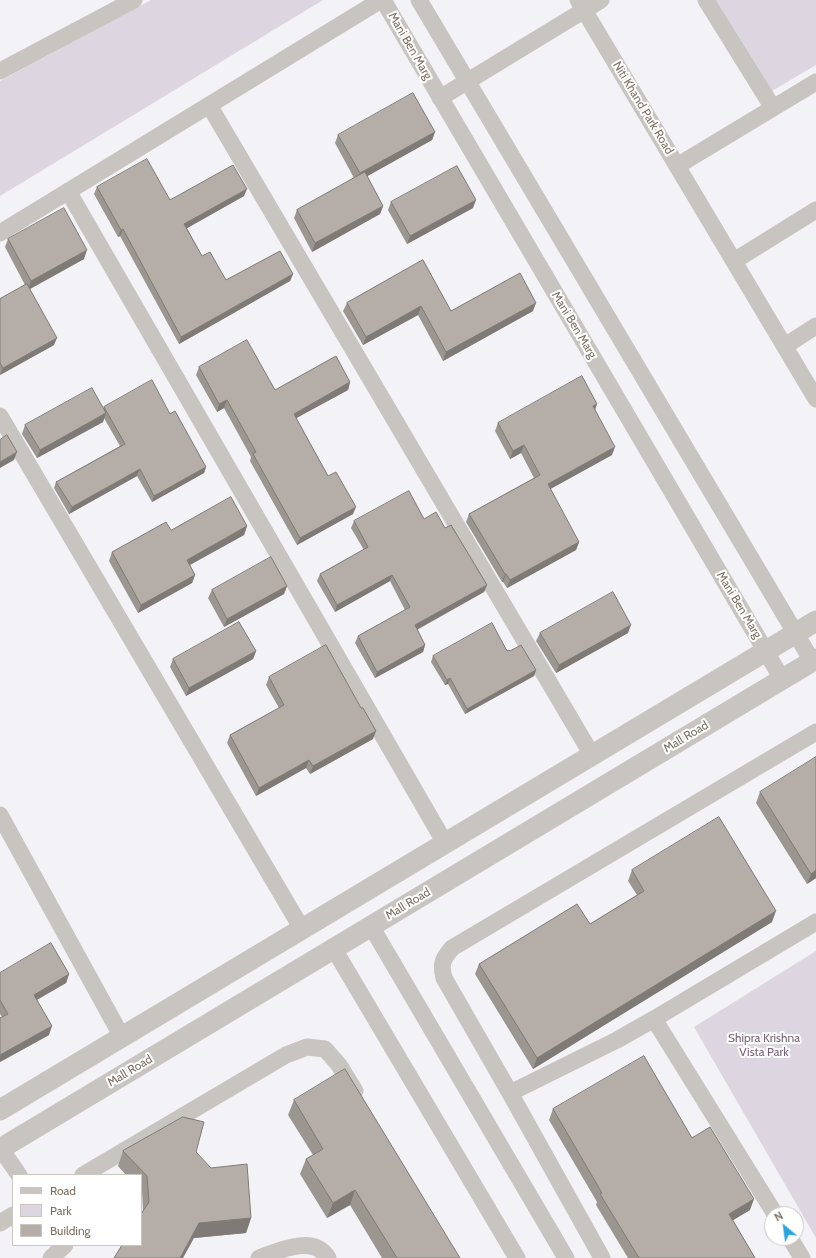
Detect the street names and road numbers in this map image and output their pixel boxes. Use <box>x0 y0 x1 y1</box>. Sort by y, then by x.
street label: Mani Ben Marg <box>385 10 435 82</box>
street label: Niti Khand Park Road <box>610 59 676 157</box>
street label: Mani Ben Marg <box>548 289 600 361</box>
street label: Mani Ben Marg <box>713 569 765 641</box>
street label: Mall Road <box>661 718 711 756</box>
street label: Mall Road <box>383 885 433 923</box>
street label: Mall Road <box>105 1052 155 1090</box>

